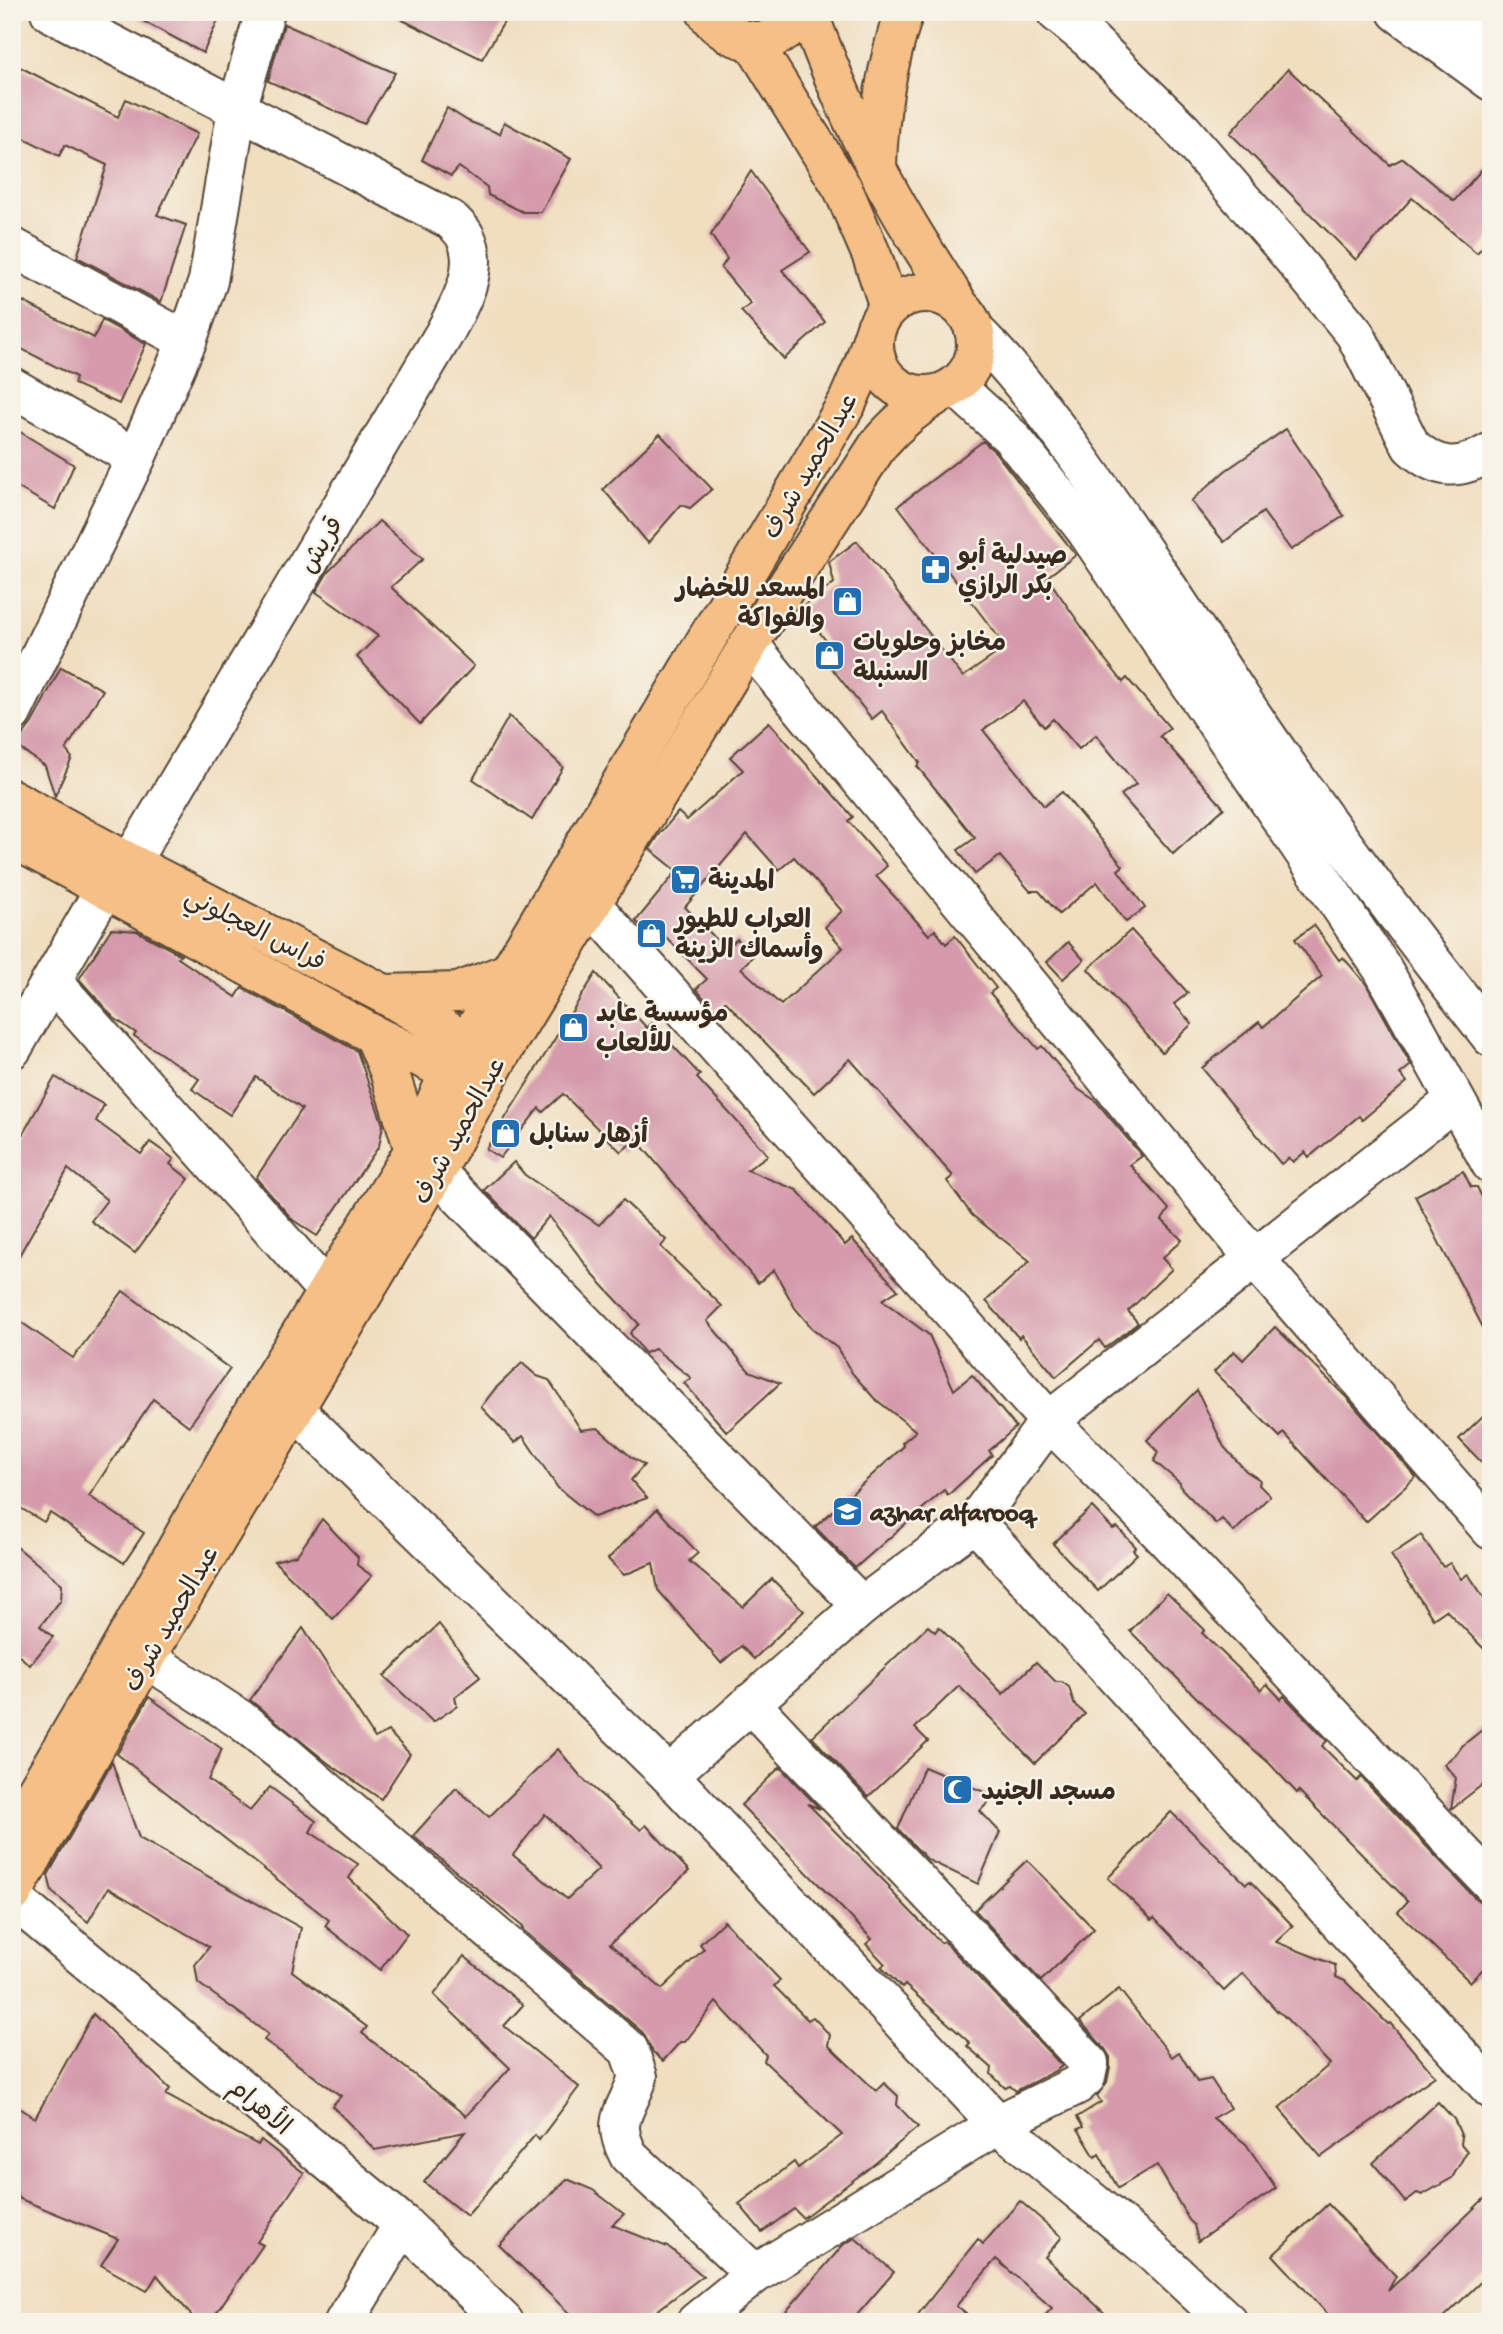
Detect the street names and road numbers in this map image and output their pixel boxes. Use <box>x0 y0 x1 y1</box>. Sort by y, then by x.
street label: عبدالحميد شرف <box>759 389 867 546</box>
street label: قريش <box>295 512 353 580</box>
street label: فراس العجلوني <box>177 883 330 983</box>
street label: عبدالحميد شرف <box>409 1053 515 1211</box>
street label: عبدالحميد شرف <box>120 1542 228 1699</box>
street label: الأهرام <box>220 2069 300 2145</box>

